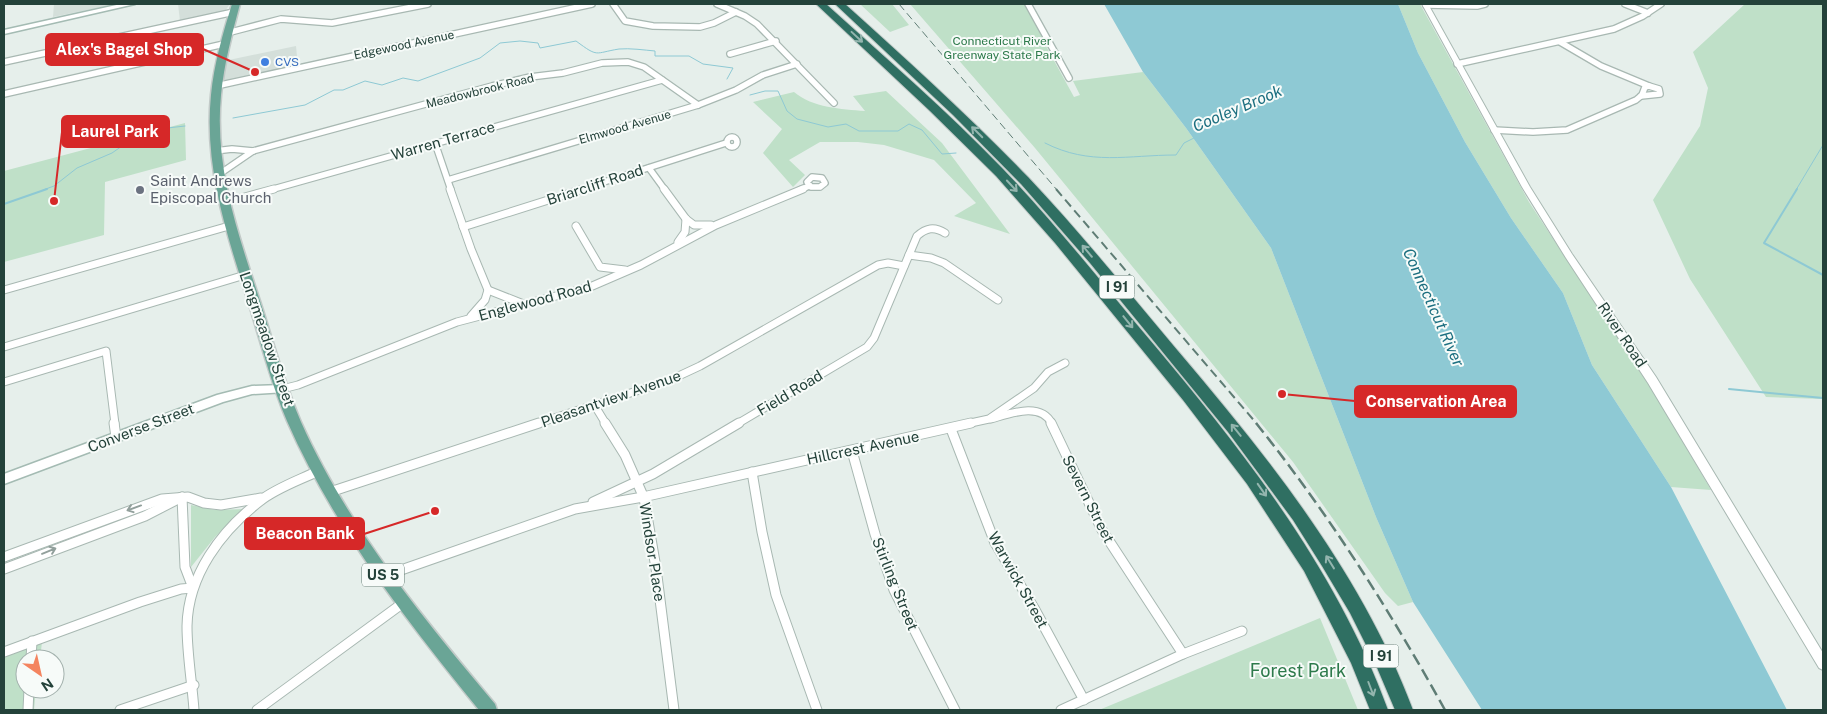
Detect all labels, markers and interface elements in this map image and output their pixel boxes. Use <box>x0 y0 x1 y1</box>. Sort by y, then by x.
street label: Edgewood Avenue <box>352 27 456 63</box>
one-way arrow <box>850 31 863 43</box>
callout: Alex's Bagel Shop <box>46 34 203 65</box>
park label: Connecticut River Greenway State Park <box>943 34 1061 62</box>
text: Alex's Bagel Shop <box>56 40 193 59</box>
place label: CVS <box>275 55 299 69</box>
marker: CVS <box>259 56 271 68</box>
street label: Meadowbrook Road <box>425 71 535 111</box>
water label: Cooley Brook <box>1190 81 1285 136</box>
street label: Elmwood Avenue <box>577 107 673 147</box>
callout: Laurel Park <box>62 116 169 147</box>
street label: Warren Terrace <box>389 118 497 163</box>
text: Laurel Park <box>71 122 159 141</box>
one-way arrow <box>971 126 983 138</box>
street label: Briarcliff Road <box>544 161 645 208</box>
place label: Saint Andrews Episcopal Church <box>150 172 271 206</box>
one-way arrow <box>1006 180 1018 193</box>
marker: Saint Andrews Episcopal Church <box>134 184 146 196</box>
one-way arrow <box>1081 245 1093 258</box>
water label: Connecticut River <box>1399 245 1469 370</box>
street label: Longmeadow Street <box>236 269 299 408</box>
road number: I 91 <box>1100 276 1134 298</box>
street label: Englewood Road <box>477 277 593 324</box>
street label: River Road <box>1594 299 1650 370</box>
one-way arrow <box>1123 315 1134 328</box>
street label: Field Road <box>754 366 826 419</box>
street label: Pleasantview Avenue <box>539 367 683 430</box>
callout: Conservation Area <box>1355 386 1516 417</box>
text: Conservation Area <box>1365 392 1507 411</box>
street label: Converse Street <box>85 399 196 456</box>
one-way arrow <box>1231 424 1242 437</box>
street label: Hillcrest Avenue <box>805 427 921 468</box>
street label: Severn Street <box>1059 452 1118 546</box>
one-way arrow <box>1257 483 1267 497</box>
street label: Windsor Place <box>636 501 669 603</box>
one-way arrow <box>127 504 143 513</box>
callout: Beacon Bank <box>245 518 364 549</box>
text: Beacon Bank <box>255 524 355 543</box>
street label: Warwick Street <box>985 529 1052 631</box>
street label: Stirling Street <box>869 535 922 633</box>
one-way arrow <box>41 546 56 556</box>
one-way arrow <box>1324 556 1334 570</box>
road number: US 5 <box>362 564 404 586</box>
road number: I 91 <box>1364 644 1398 668</box>
north arrow <box>15 649 65 699</box>
park label: Forest Park <box>1250 660 1346 681</box>
text: N <box>38 675 56 694</box>
one-way arrow <box>1367 681 1376 696</box>

